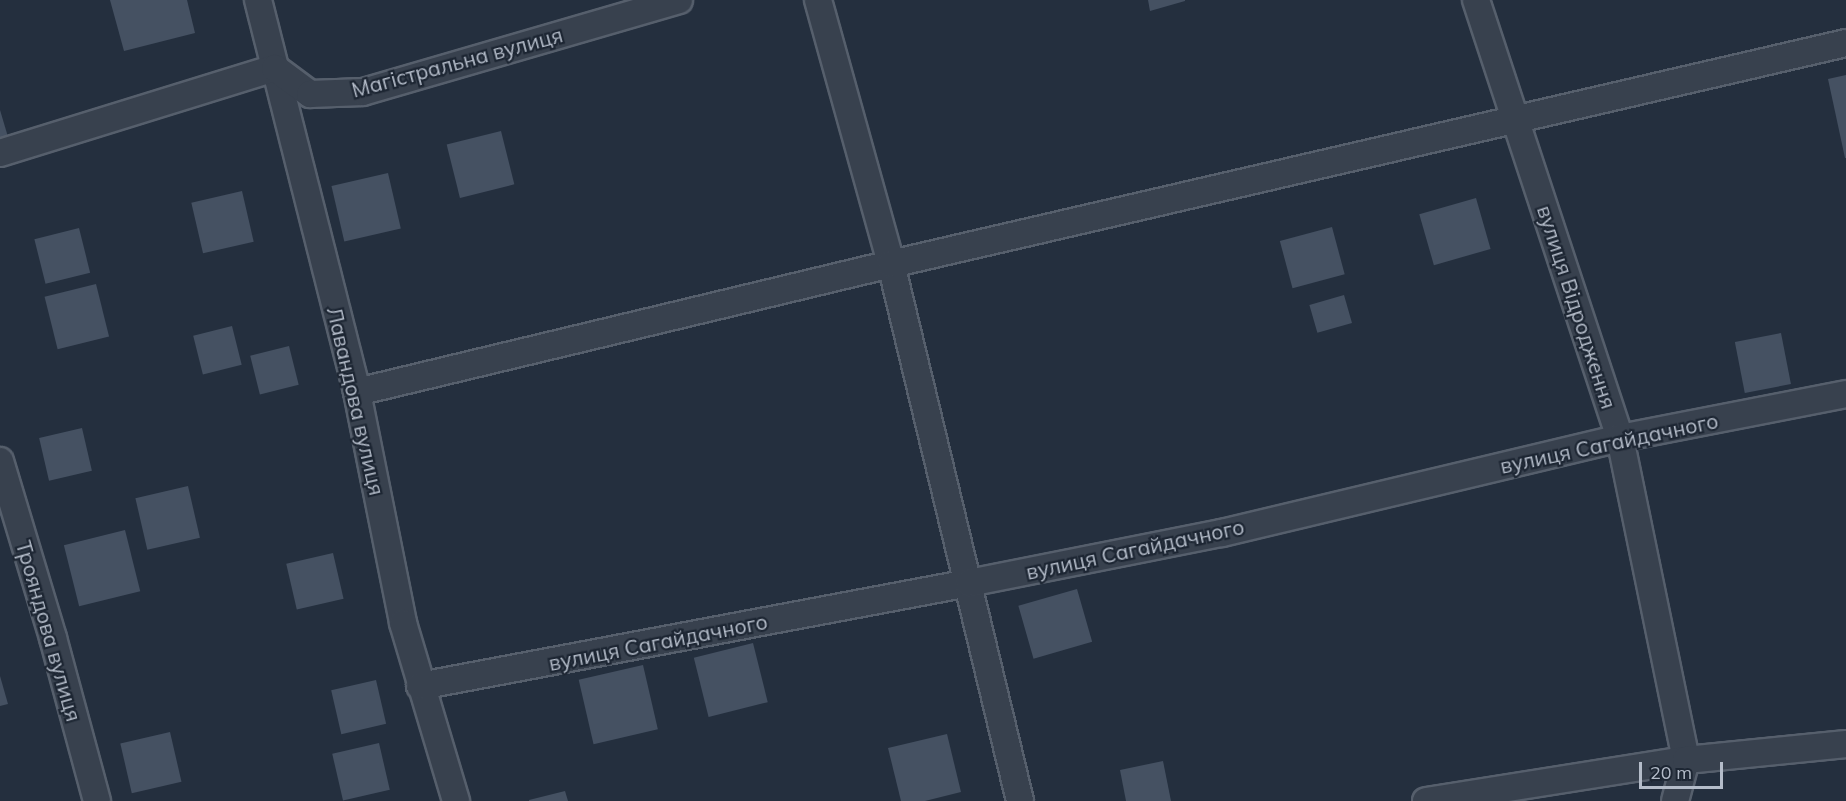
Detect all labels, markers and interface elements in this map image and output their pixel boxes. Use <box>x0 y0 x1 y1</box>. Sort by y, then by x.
street label: Магістральна вулиця <box>349 22 565 102</box>
street label: вулиця Відродження <box>1532 202 1622 412</box>
street label: Лавандова вулиця <box>322 304 390 498</box>
street label: вулиця Сагайдачного <box>1498 408 1720 478</box>
street label: вулиця Сагайдачного <box>1024 514 1246 584</box>
street label: Трояндова вулиця <box>11 538 87 724</box>
street label: вулиця Сагайдачного <box>546 608 770 676</box>
scale bar <box>1642 750 1726 788</box>
text: 20 m <box>1650 761 1692 784</box>

